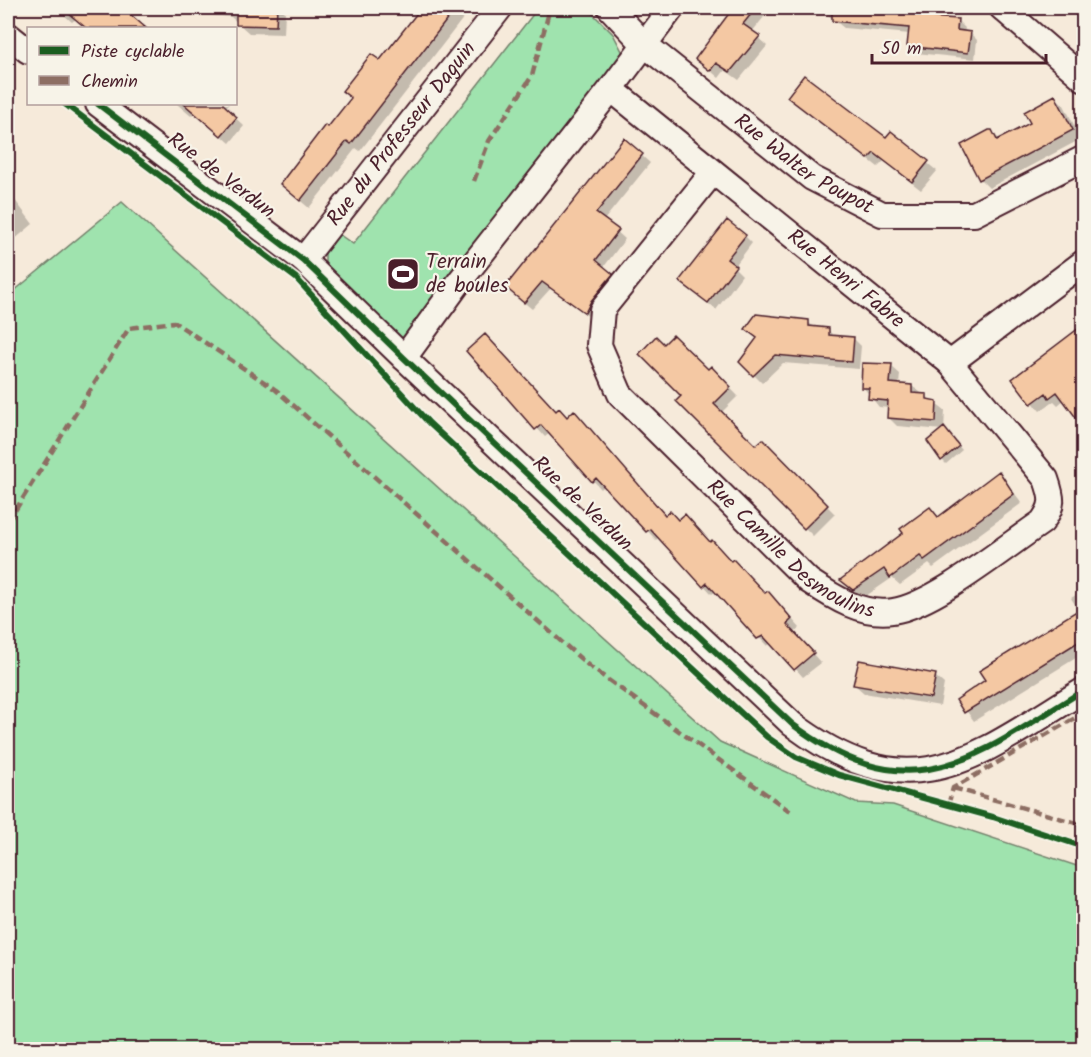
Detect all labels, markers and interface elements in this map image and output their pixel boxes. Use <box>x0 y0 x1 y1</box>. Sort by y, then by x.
legend <box>27 27 237 105</box>
scale bar <box>872 27 1046 65</box>
street label: Rue du Professeur Daguin <box>319 34 484 234</box>
text: 50 m <box>881 35 921 64</box>
text: Piste cyclable <box>81 38 184 67</box>
text: Chemin <box>81 68 138 97</box>
street label: Rue Walter Poupot <box>727 105 880 224</box>
street label: Rue de Verdun <box>160 124 282 228</box>
street label: Rue Henri Fabre <box>780 221 913 337</box>
place label: Terrain de boules <box>426 246 509 303</box>
sports icon: Terrain de boules <box>385 256 421 292</box>
street label: Rue de Verdun <box>524 448 640 560</box>
street label: Rue Camille Desmoulins <box>699 471 877 628</box>

